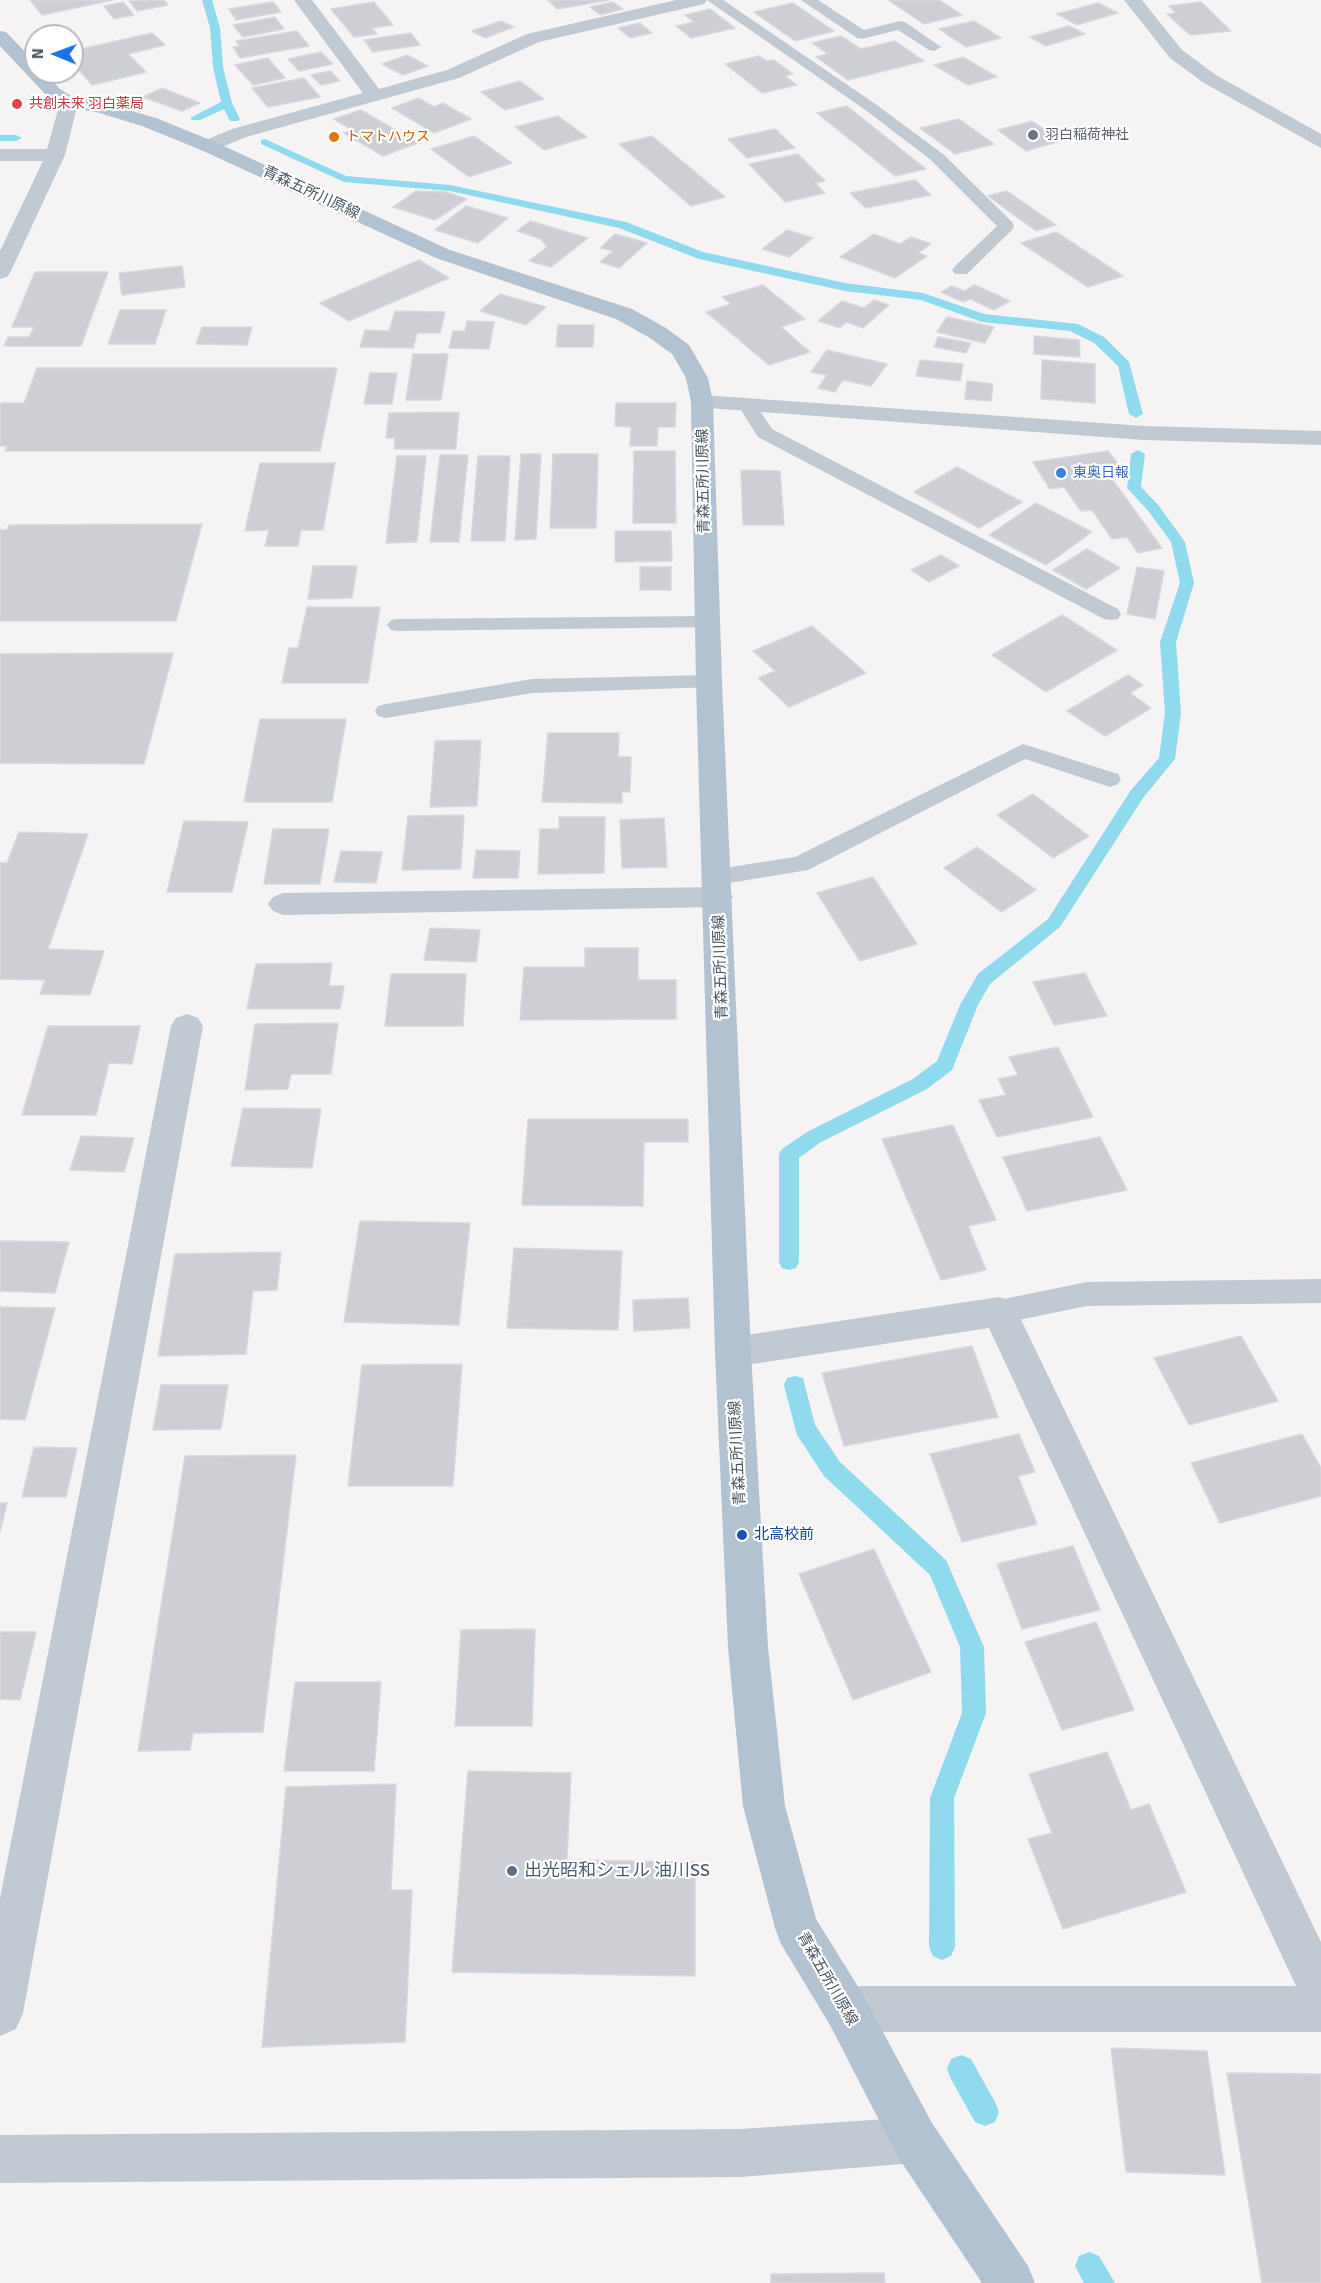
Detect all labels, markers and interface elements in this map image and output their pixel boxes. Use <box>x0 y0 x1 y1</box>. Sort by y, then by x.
north arrow <box>24 24 84 84</box>
text: N <box>28 48 48 59</box>
place label: 共創未来 羽白薬局 <box>29 96 144 112</box>
marker: 共創未来 羽白薬局 <box>10 97 24 111</box>
place label: 羽白稲荷神社 <box>1045 127 1129 143</box>
marker: 羽白稲荷神社 <box>1026 128 1040 142</box>
place label: トマトハウス <box>346 129 430 145</box>
marker: トマトハウス <box>327 130 341 144</box>
street label: 青森五所川原線 <box>260 163 362 223</box>
street label: 青森五所川原線 <box>694 428 714 534</box>
place label: 東奥日報 <box>1073 465 1129 481</box>
marker: 東奥日報 <box>1054 466 1068 480</box>
street label: 青森五所川原線 <box>710 914 732 1020</box>
street label: 青森五所川原線 <box>726 1400 750 1506</box>
place label: 北高校前 <box>754 1526 814 1544</box>
marker: 北高校前 <box>735 1528 749 1542</box>
place label: 出光昭和シェル 油川SS <box>524 1860 710 1882</box>
marker: 出光昭和シェル 油川SS <box>505 1864 519 1878</box>
street label: 青森五所川原線 <box>793 1929 861 2029</box>

